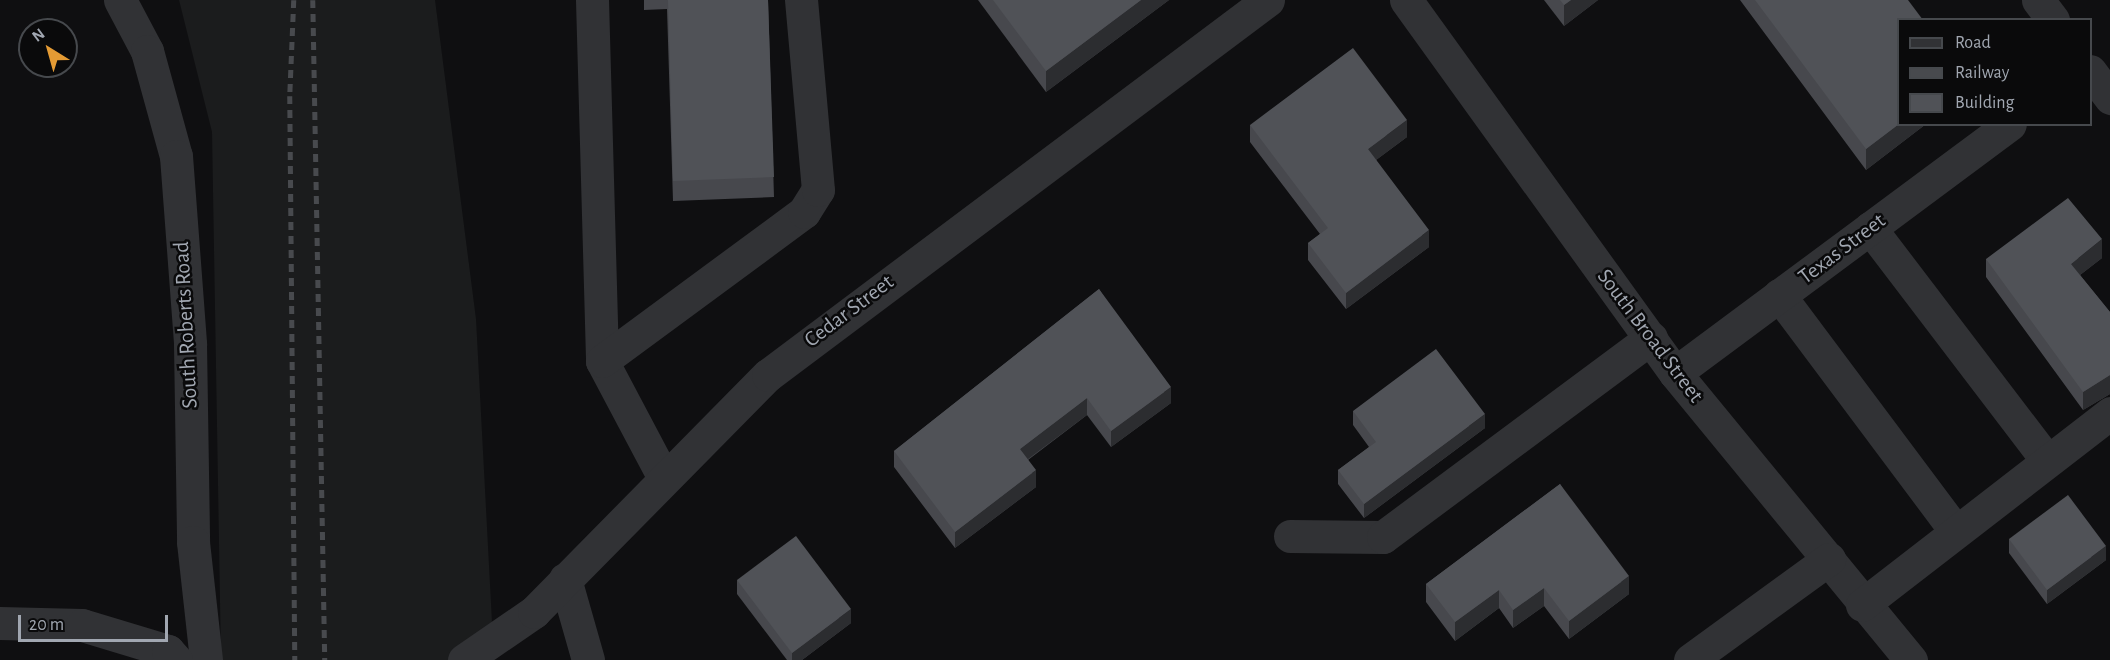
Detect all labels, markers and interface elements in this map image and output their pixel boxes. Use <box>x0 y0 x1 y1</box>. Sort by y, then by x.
north arrow <box>18 18 78 78</box>
legend <box>1897 18 2092 126</box>
text: N <box>29 25 48 45</box>
text: Road <box>1955 34 1991 52</box>
text: Railway <box>1955 64 2009 82</box>
text: Building <box>1955 94 2014 112</box>
street label: Texas Street <box>1793 208 1891 290</box>
street label: South Roberts Road <box>168 241 204 409</box>
street label: South Broad Street <box>1591 264 1709 408</box>
street label: Cedar Street <box>799 269 899 353</box>
scale bar <box>21 603 171 641</box>
text: 20 m <box>29 616 64 634</box>

